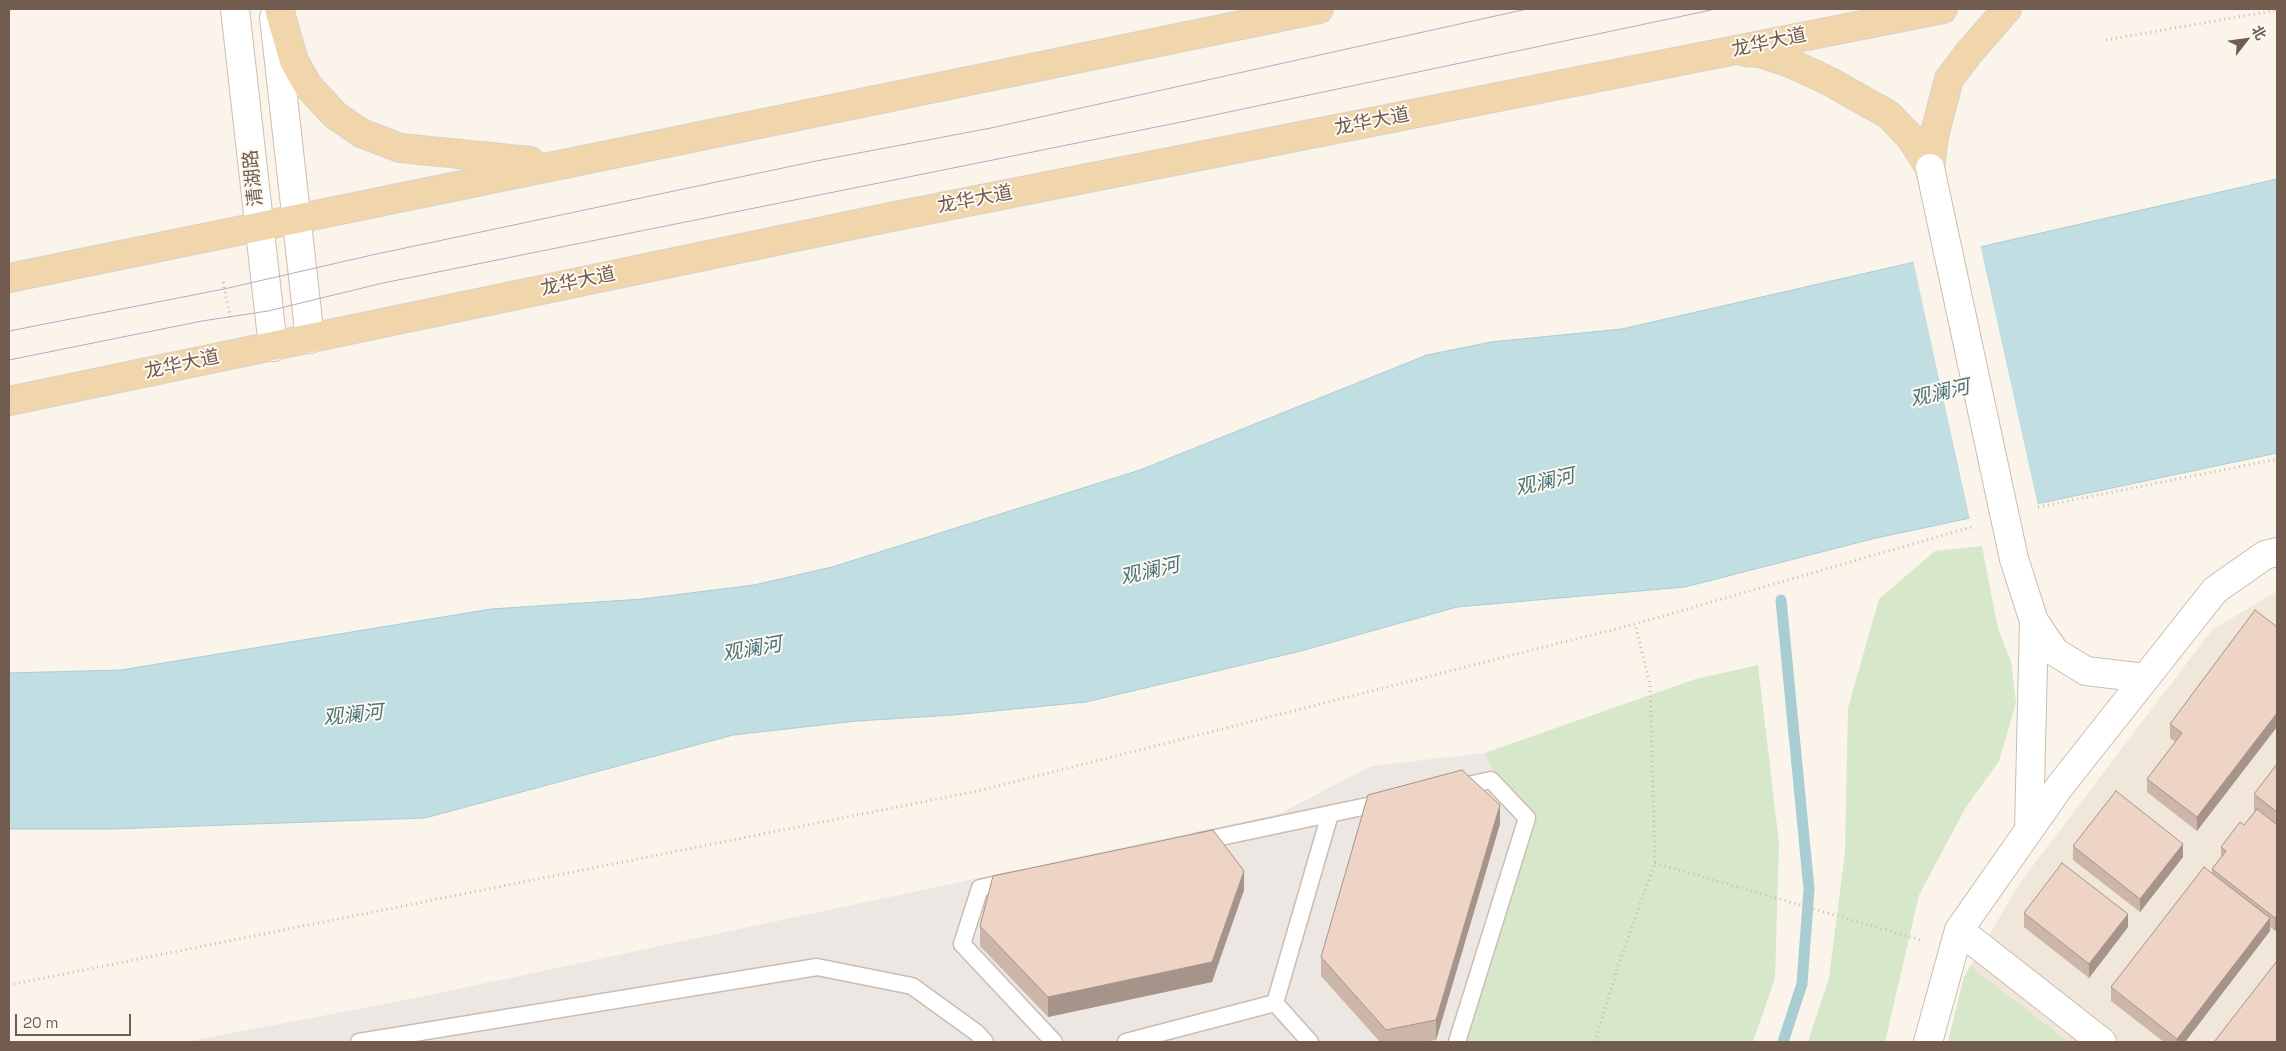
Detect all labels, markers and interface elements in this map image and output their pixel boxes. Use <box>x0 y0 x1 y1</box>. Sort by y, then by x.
north arrow <box>2221 15 2271 65</box>
text: 北 <box>2248 22 2270 43</box>
street label: 龙华大道 <box>1729 24 1809 62</box>
street label: 龙华大道 <box>1333 104 1411 140</box>
street label: 清湖路 <box>240 148 268 208</box>
street label: 龙华大道 <box>936 182 1014 218</box>
street label: 龙华大道 <box>538 263 618 301</box>
street label: 龙华大道 <box>142 346 222 384</box>
water label: 观澜河 <box>1908 376 1972 412</box>
water label: 观澜河 <box>1513 465 1577 501</box>
water label: 观澜河 <box>1118 554 1182 590</box>
water label: 观澜河 <box>720 633 784 667</box>
water label: 观澜河 <box>322 701 384 731</box>
scale bar <box>18 1004 134 1036</box>
text: 20 m <box>23 1013 58 1032</box>

